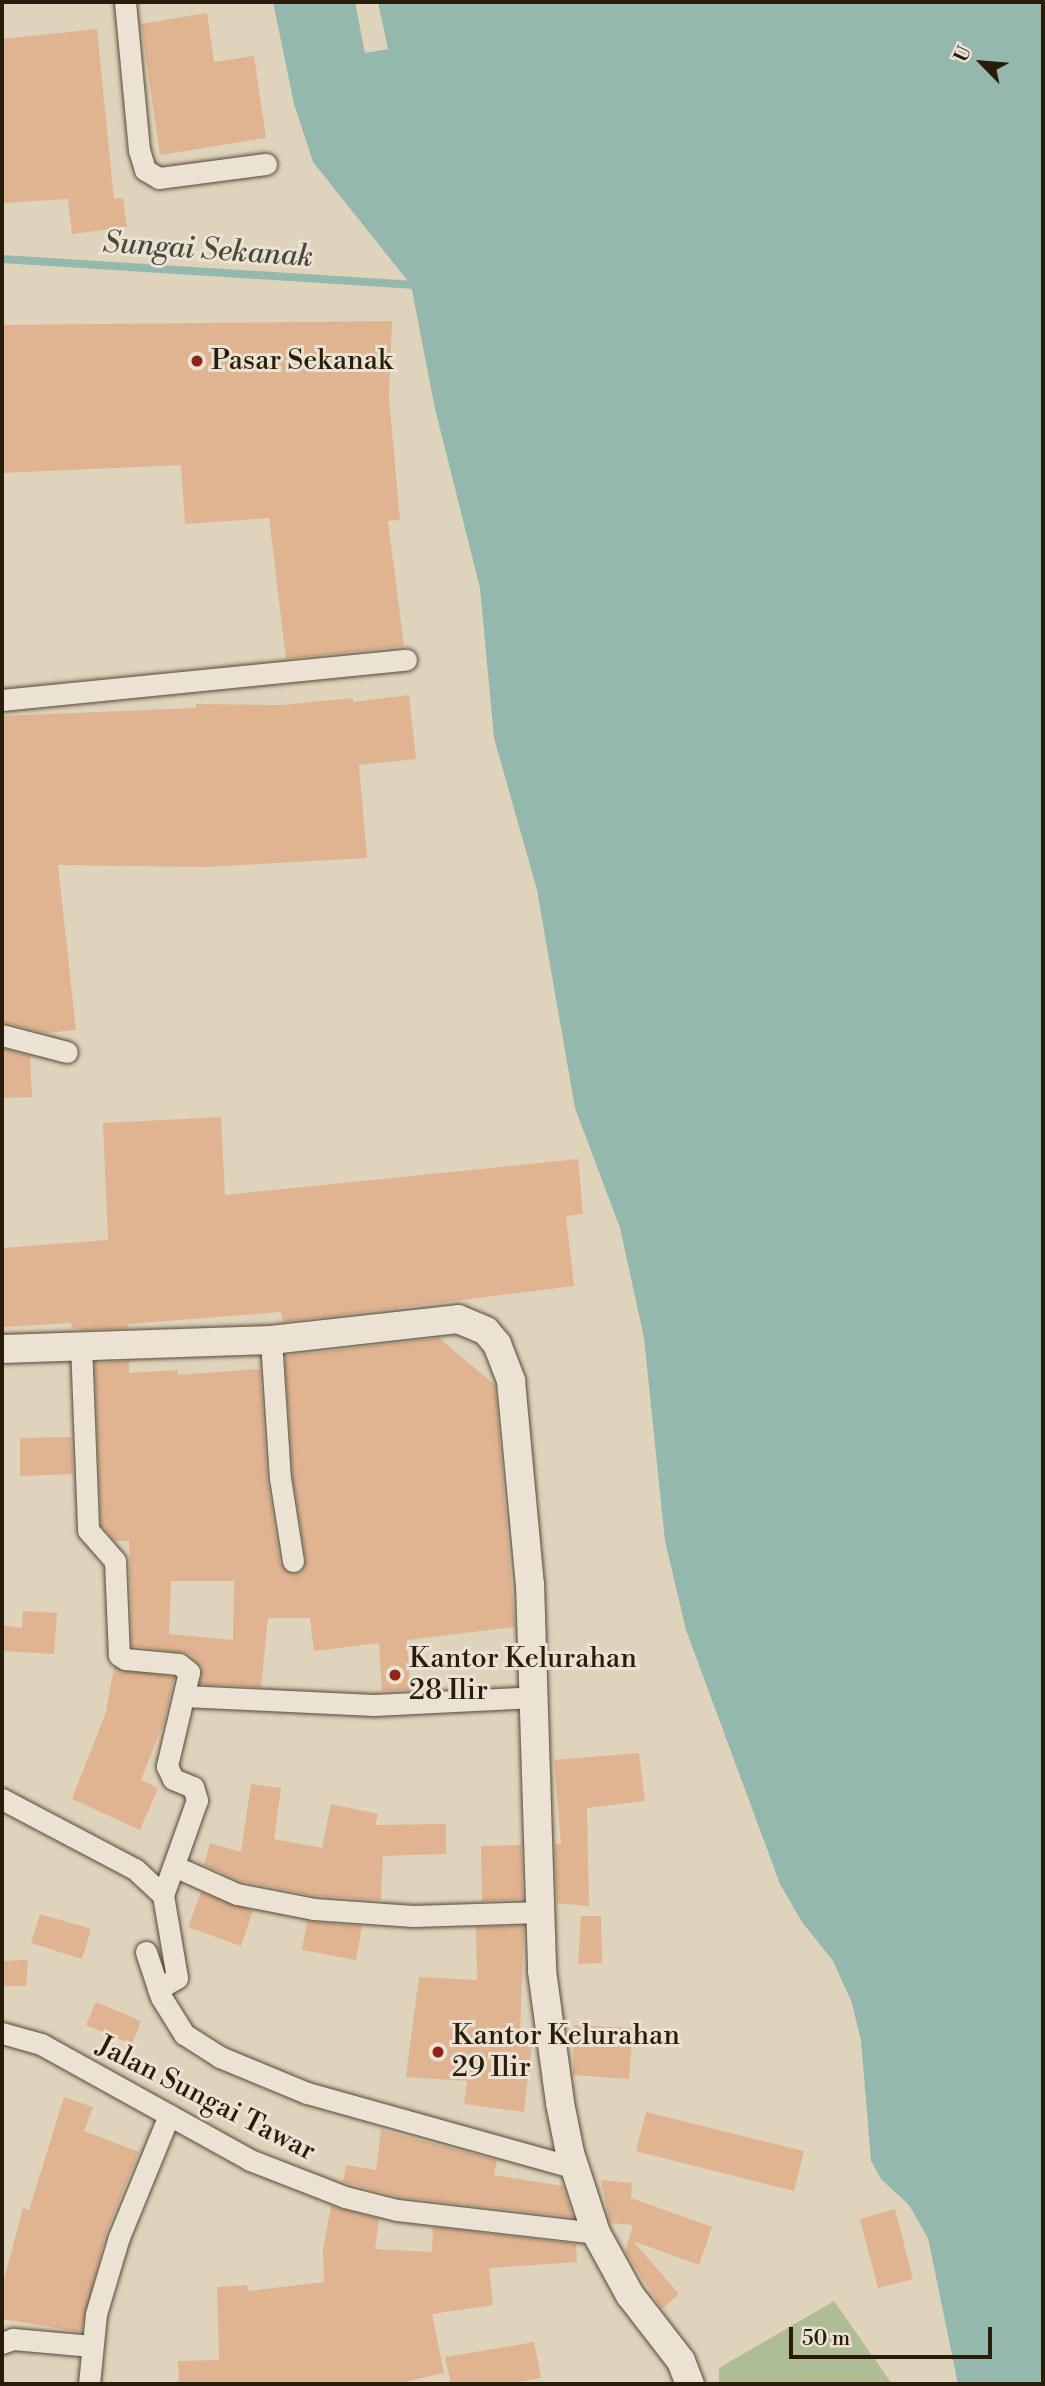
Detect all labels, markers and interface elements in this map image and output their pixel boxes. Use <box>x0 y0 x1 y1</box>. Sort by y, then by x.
north arrow <box>947 28 1017 98</box>
text: U <box>949 42 977 66</box>
water label: Sungai Sekanak <box>102 225 314 275</box>
place label: Pasar Sekanak <box>211 344 393 378</box>
marker: Pasar Sekanak <box>189 353 205 369</box>
place label: Kantor Kelurahan 28 Ilir <box>409 1642 637 1708</box>
marker: Kantor Kelurahan 28 Ilir <box>387 1667 403 1683</box>
place label: Kantor Kelurahan 29 Ilir <box>452 2019 680 2085</box>
street label: Jalan Sungai Tawar <box>91 2029 321 2169</box>
marker: Kantor Kelurahan 29 Ilir <box>430 2044 446 2060</box>
scale bar <box>793 2312 996 2356</box>
text: 50 m <box>802 2326 850 2352</box>

